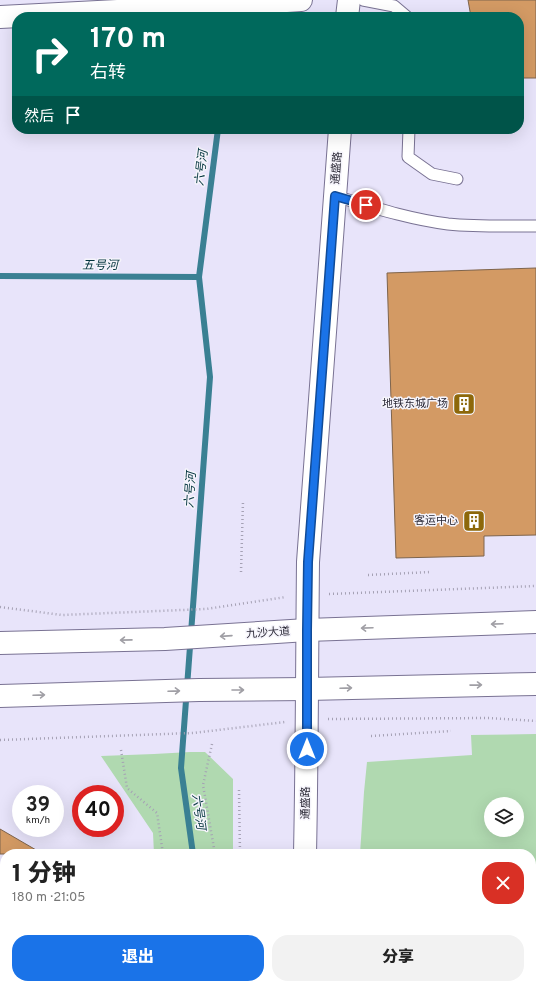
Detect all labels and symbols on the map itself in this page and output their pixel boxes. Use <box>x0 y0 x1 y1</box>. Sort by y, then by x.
water label: 六号河 <box>192 147 212 187</box>
street label: 通盛路 <box>329 151 345 185</box>
pin <box>349 188 383 222</box>
water label: 五号河 <box>82 258 120 274</box>
building icon: 地铁东城广场 <box>451 391 477 417</box>
place label: 地铁东城广场 <box>382 397 448 411</box>
water label: 六号河 <box>182 469 200 509</box>
building icon: 客运中心 <box>461 508 487 534</box>
place label: 客运中心 <box>414 514 458 528</box>
one-way arrow <box>491 620 504 628</box>
street label: 九沙大道 <box>246 624 290 642</box>
one-way arrow <box>361 625 374 632</box>
one-way arrow <box>220 632 233 639</box>
one-way arrow <box>120 636 133 644</box>
one-way arrow <box>469 681 482 689</box>
one-way arrow <box>339 684 352 692</box>
one-way arrow <box>231 686 244 694</box>
one-way arrow <box>167 687 180 695</box>
one-way arrow <box>32 691 45 698</box>
position arrow <box>286 728 328 770</box>
speed limit sign: 40 <box>72 785 124 837</box>
street label: 通盛路 <box>299 786 313 820</box>
water label: 六号河 <box>188 793 209 833</box>

